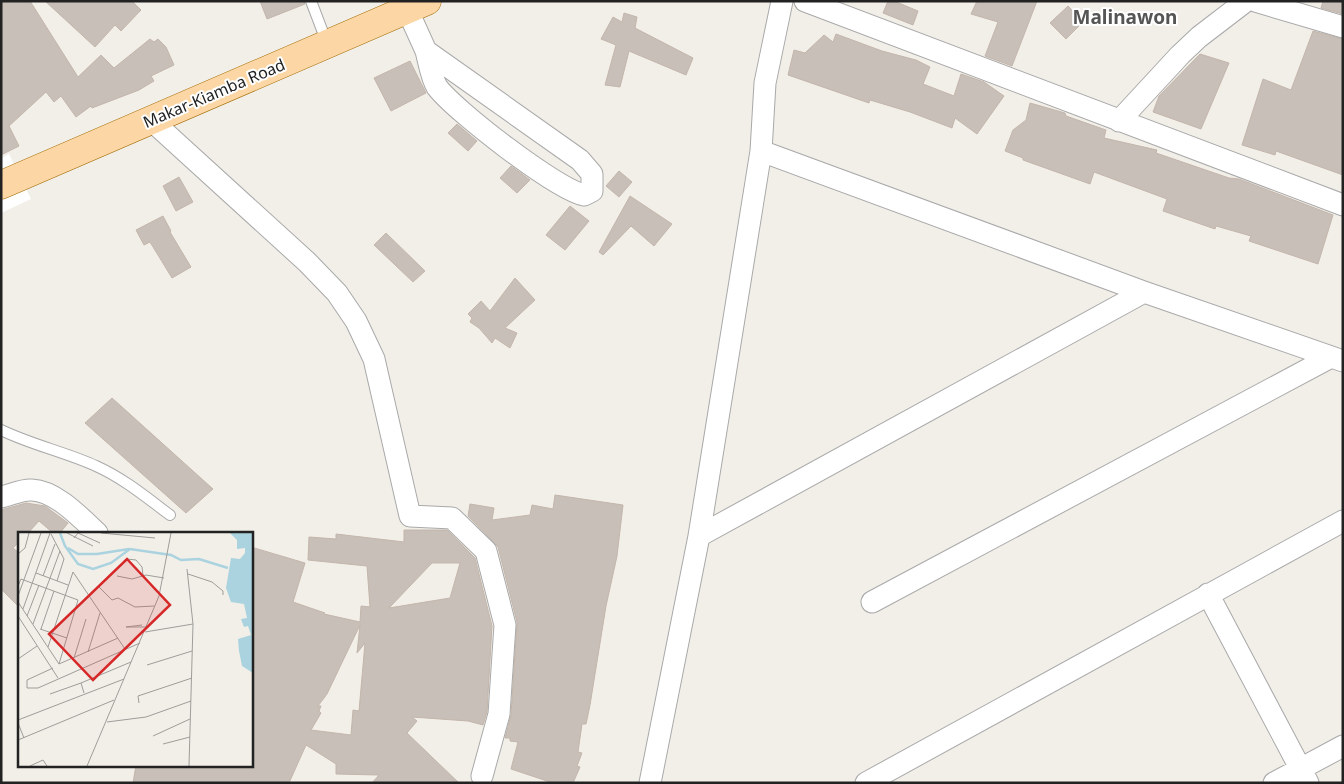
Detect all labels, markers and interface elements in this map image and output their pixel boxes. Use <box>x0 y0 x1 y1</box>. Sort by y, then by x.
district label: Malinawon <box>1073 4 1177 30</box>
street label: Makar-Kiamba Road <box>140 53 288 133</box>
inset map <box>18 532 252 766</box>

